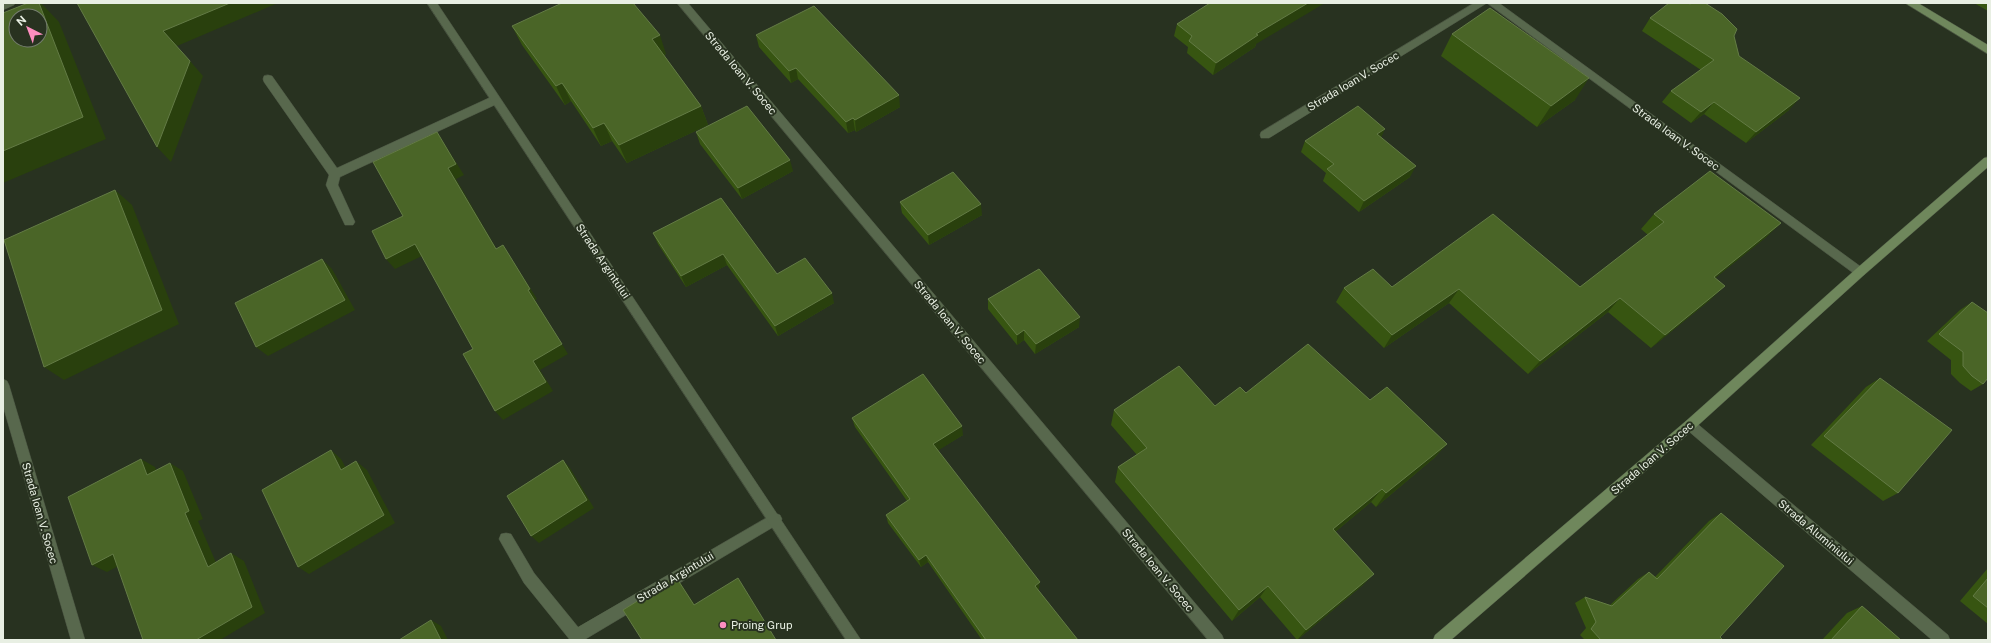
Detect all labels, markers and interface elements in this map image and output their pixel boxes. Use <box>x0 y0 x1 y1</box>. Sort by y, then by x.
north arrow <box>8 8 48 48</box>
text: N <box>14 13 29 28</box>
street label: Strada Ioan V. Socec <box>703 29 779 117</box>
street label: Strada Ioan V. Socec <box>1305 49 1401 113</box>
street label: Strada Ioan V. Socec <box>1630 101 1722 173</box>
street label: Strada Argintului <box>574 221 632 301</box>
street label: Strada Ioan V. Socec <box>912 278 988 366</box>
street label: Strada Ioan V. Socec <box>1609 419 1695 497</box>
street label: Strada Ioan V. Socec <box>20 461 60 565</box>
street label: Strada Aluminiului <box>1776 497 1856 567</box>
street label: Strada Ioan V. Socec <box>1120 526 1196 614</box>
street label: Strada Argintului <box>634 549 716 605</box>
place label: Proing Grup <box>731 619 793 631</box>
marker: Proing Grup <box>718 620 728 630</box>

